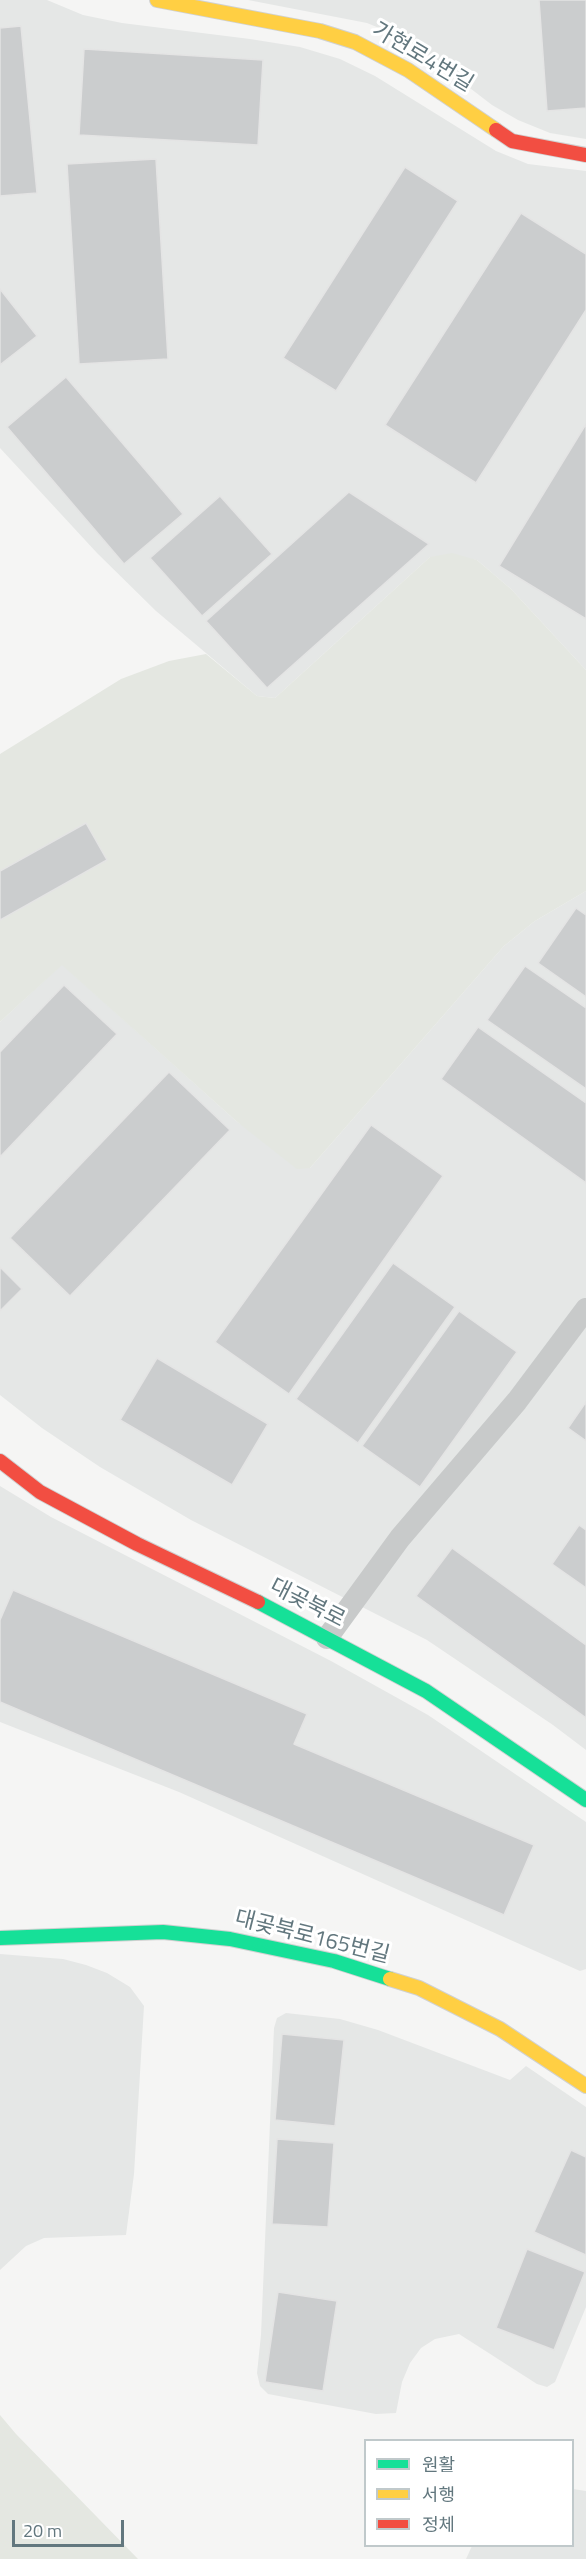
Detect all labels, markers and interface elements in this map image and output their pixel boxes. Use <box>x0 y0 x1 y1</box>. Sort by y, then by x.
street label: 가현로4번길 <box>367 17 477 99</box>
street label: 대곶북로 <box>265 1574 349 1634</box>
street label: 대곶북로165번길 <box>232 1906 392 1970</box>
legend <box>364 2439 574 2547</box>
text: 원활 <box>422 2451 455 2478</box>
text: 서행 <box>422 2481 455 2508</box>
scale bar <box>15 2508 128 2546</box>
text: 정체 <box>422 2511 455 2538</box>
text: 20 m <box>23 2517 62 2544</box>

